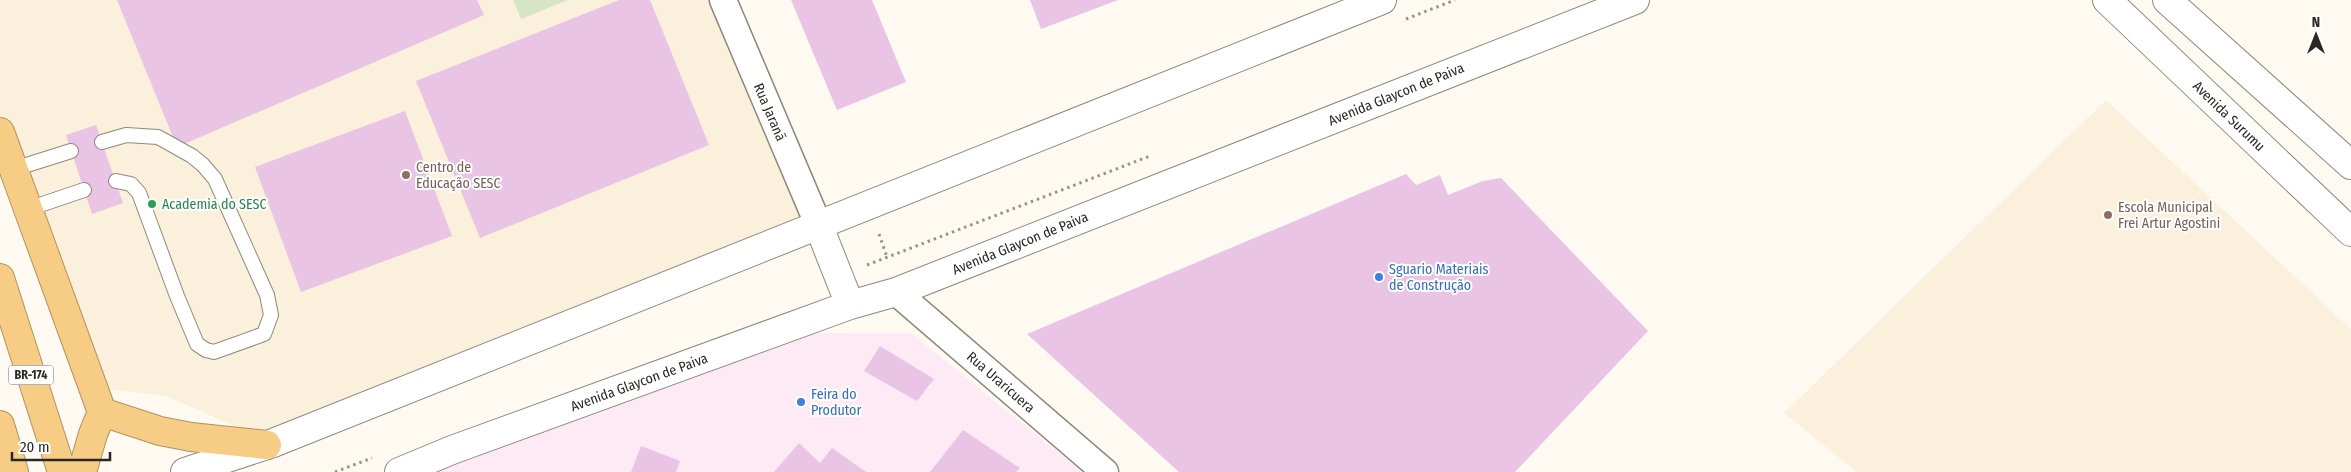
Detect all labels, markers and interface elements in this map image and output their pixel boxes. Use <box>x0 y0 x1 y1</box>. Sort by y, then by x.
north arrow <box>2291 10 2341 60</box>
text: N <box>2312 14 2320 31</box>
street label: Avenida Glaycon de Paiva <box>1326 59 1467 129</box>
street label: Avenida Surumu <box>2189 78 2268 155</box>
street label: Rua Jaranã <box>750 81 789 144</box>
place label: Centro de Educação SESC <box>416 159 501 192</box>
marker: Centro de Educação SESC <box>400 169 412 181</box>
place label: Academia do SESC <box>162 196 267 213</box>
marker: Academia do SESC <box>146 198 158 210</box>
place label: Escola Municipal Frei Artur Agostini <box>2118 199 2220 232</box>
street label: Avenida Glaycon de Paiva <box>950 208 1091 278</box>
marker: Escola Municipal Frei Artur Agostini <box>2102 209 2114 221</box>
place label: Sguario Materiais de Construção <box>1389 261 1489 294</box>
marker: Sguario Materiais de Construção <box>1373 271 1385 283</box>
street label: Rua Uraricuera <box>963 348 1038 417</box>
street label: Avenida Glaycon de Paiva <box>568 350 710 415</box>
road number: BR-174 <box>8 366 54 384</box>
place label: Feira do Produtor <box>811 386 861 419</box>
marker: Feira do Produtor <box>795 396 807 408</box>
scale bar <box>12 430 110 462</box>
text: 20 m <box>20 438 50 456</box>

